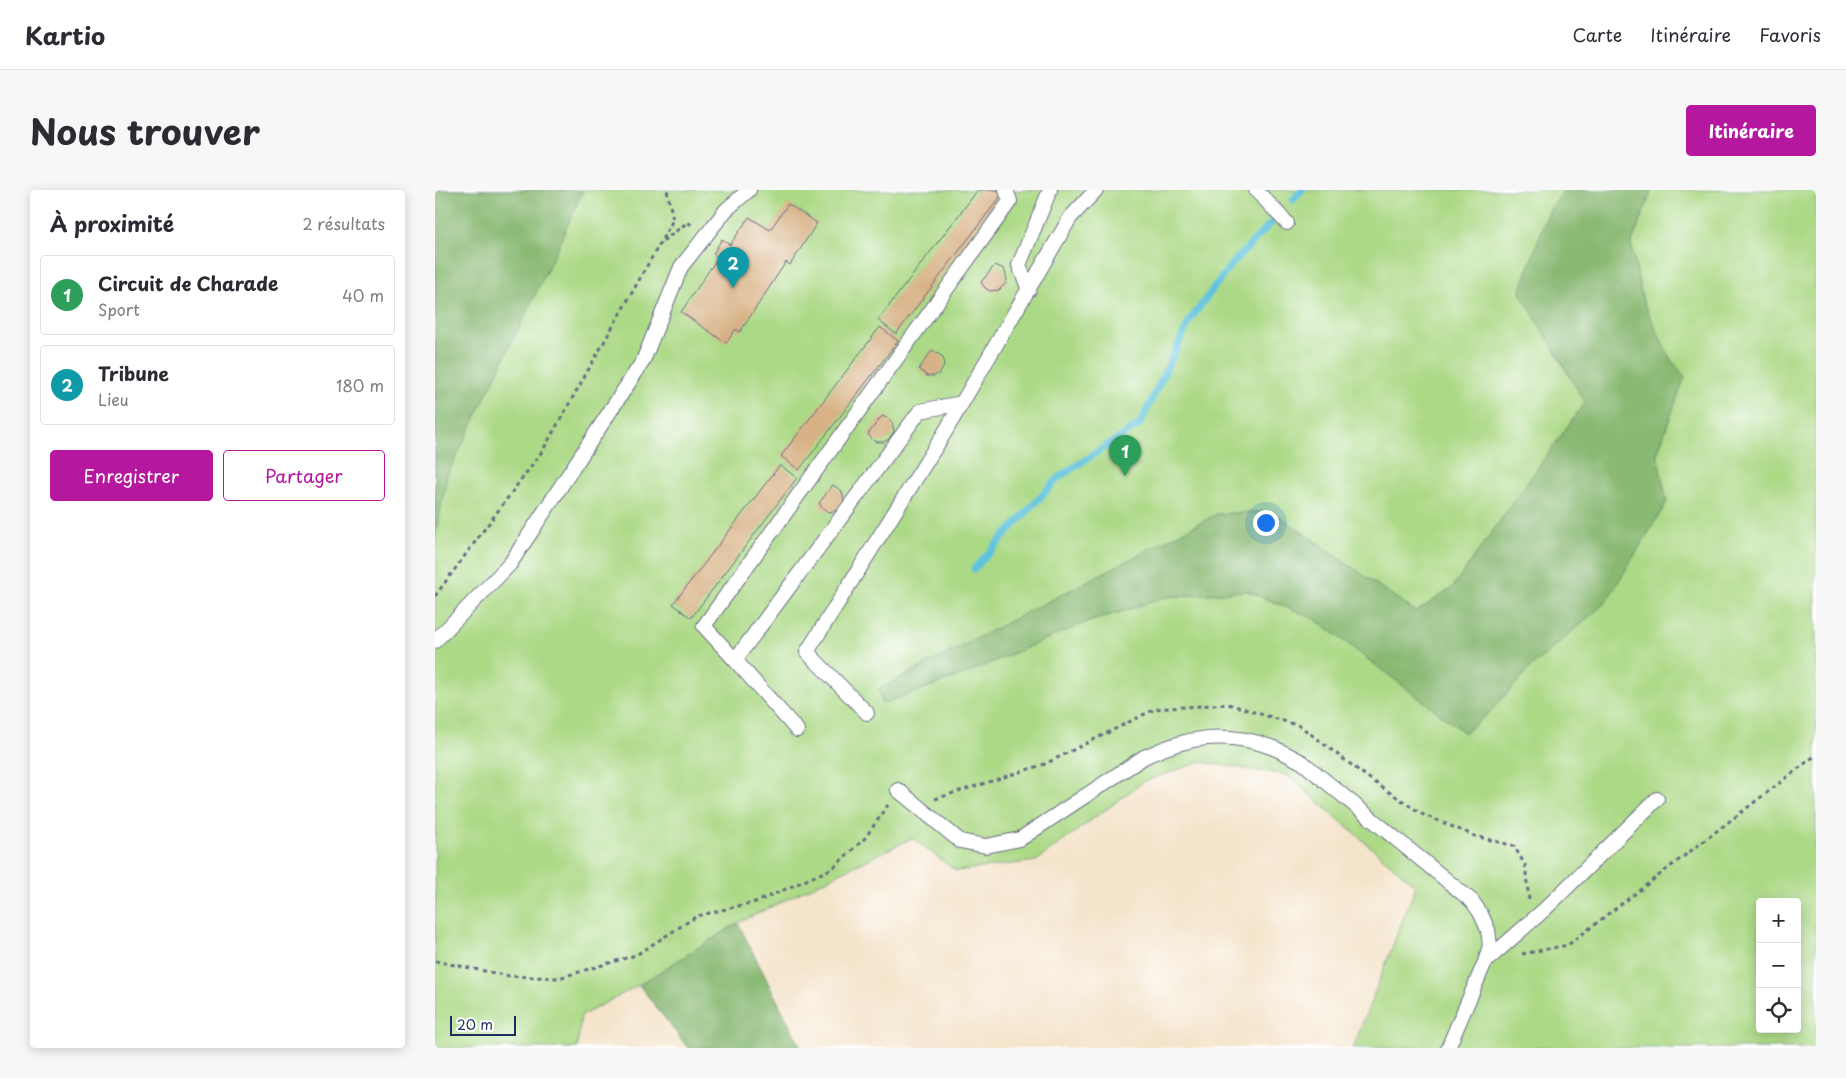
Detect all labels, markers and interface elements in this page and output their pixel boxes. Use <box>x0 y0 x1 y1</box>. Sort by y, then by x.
text: Kartio <box>25 17 105 53</box>
text: Carte <box>1572 21 1622 48</box>
text: Itinéraire <box>1650 21 1731 48</box>
text: Favoris <box>1759 21 1821 48</box>
text: Nous trouver <box>30 104 260 157</box>
button: Itinéraire <box>1686 105 1816 156</box>
text: À proximité <box>50 207 174 239</box>
text: 2 résultats <box>302 211 385 235</box>
pin: 2 <box>717 247 749 288</box>
text: Circuit de Charade <box>98 269 278 297</box>
text: 1 <box>63 283 71 307</box>
text: 40 m <box>342 283 384 307</box>
text: Sport <box>98 297 140 321</box>
text: Tribune <box>98 359 169 387</box>
text: 2 <box>61 373 73 397</box>
text: 180 m <box>336 373 384 397</box>
text: Lieu <box>98 387 129 411</box>
pin: 1 <box>1109 435 1141 476</box>
button: Enregistrer <box>50 450 213 501</box>
button: Partager <box>223 450 385 501</box>
your location <box>1253 510 1279 536</box>
map controls <box>1756 898 1801 1033</box>
button: + <box>1756 898 1801 943</box>
button: − <box>1756 943 1801 988</box>
button: locate <box>1756 988 1801 1033</box>
scale bar <box>450 1013 516 1036</box>
text: 20 m <box>457 1014 493 1035</box>

